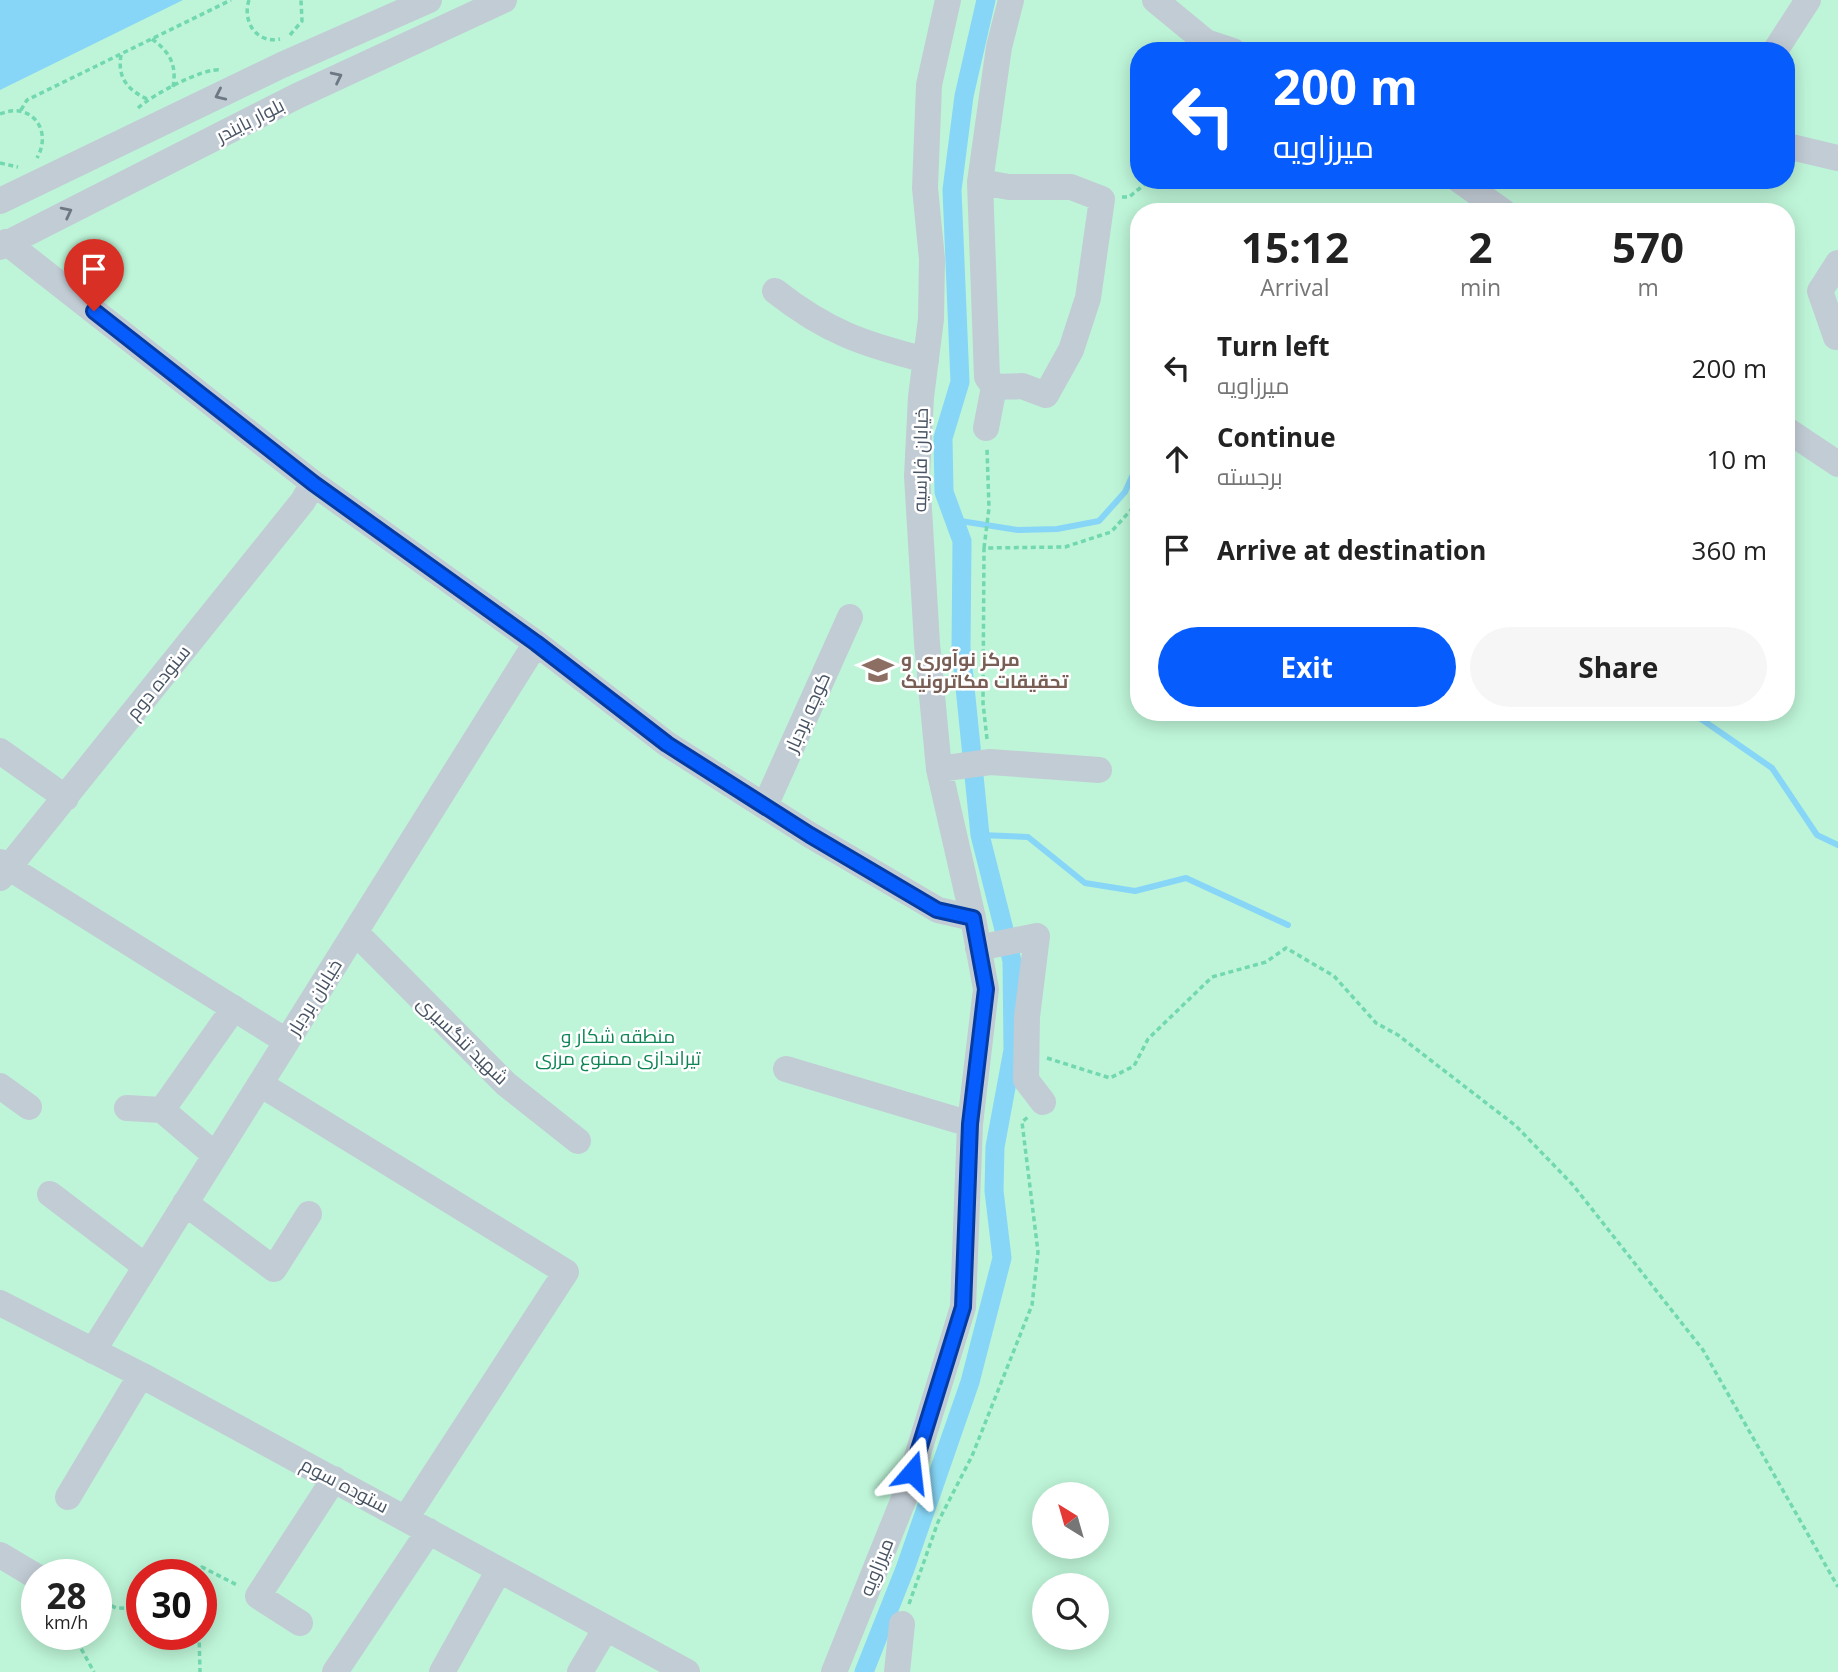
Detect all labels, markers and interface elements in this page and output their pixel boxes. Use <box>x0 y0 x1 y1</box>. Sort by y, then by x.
text: 200 m <box>1273 53 1418 119</box>
icon: left <box>1158 70 1249 161</box>
one-way arrow <box>330 71 342 85</box>
one-way arrow <box>215 86 228 100</box>
street label: بلوار بایندر <box>210 92 289 149</box>
text: میرزاویه <box>1273 124 1374 167</box>
one-way arrow <box>60 206 72 220</box>
text: 15:12 <box>1241 218 1349 275</box>
text: 2 <box>1468 218 1493 275</box>
text: 570 <box>1612 218 1684 275</box>
pin <box>64 239 124 311</box>
icon: arrive <box>75 250 113 288</box>
text: Arrival <box>1260 271 1330 303</box>
text: min <box>1460 271 1501 303</box>
text: m <box>1637 271 1659 303</box>
text: Turn left <box>1217 328 1329 364</box>
icon: left <box>1158 349 1196 387</box>
text: 200 m <box>1692 350 1767 386</box>
text: میرزاویه <box>1217 369 1290 401</box>
street label: خیابان فارسیه <box>906 408 934 512</box>
text: Continue <box>1217 419 1336 455</box>
icon: ahead <box>1158 440 1196 478</box>
text: 10 m <box>1706 441 1767 477</box>
text: برجسته <box>1217 460 1283 492</box>
icon: arrive <box>1158 531 1196 569</box>
text: Arrive at destination <box>1217 532 1486 568</box>
text: 360 m <box>1692 532 1767 568</box>
button: Exit <box>1158 627 1456 707</box>
button: Share <box>1470 627 1767 707</box>
street label: ستوده دوم <box>120 639 197 725</box>
place label: مرکز نوآوری و تحقیقات مکاترونیک <box>901 646 1069 694</box>
school or university icon: مرکز نوآوری و تحقیقات مکاترونیک <box>861 653 895 687</box>
street label: کوچه بردبار <box>777 668 836 757</box>
street label: خیابان بردبار <box>280 954 348 1041</box>
street label: شهید تنگسیری <box>412 990 514 1090</box>
park label: منطقه شکار و تیراندازی ممنوع مرزی <box>535 1023 701 1072</box>
position arrow <box>875 1435 949 1509</box>
street label: ستوده سوم <box>296 1451 394 1520</box>
north arrow <box>1032 1482 1110 1559</box>
map controls <box>1032 1482 1109 1650</box>
street label: میرزاویه <box>853 1534 899 1600</box>
speed limit sign: 30 <box>126 1559 217 1650</box>
text: 28 <box>46 1572 87 1619</box>
button: search <box>1032 1573 1109 1650</box>
text: km/h <box>45 1610 88 1634</box>

